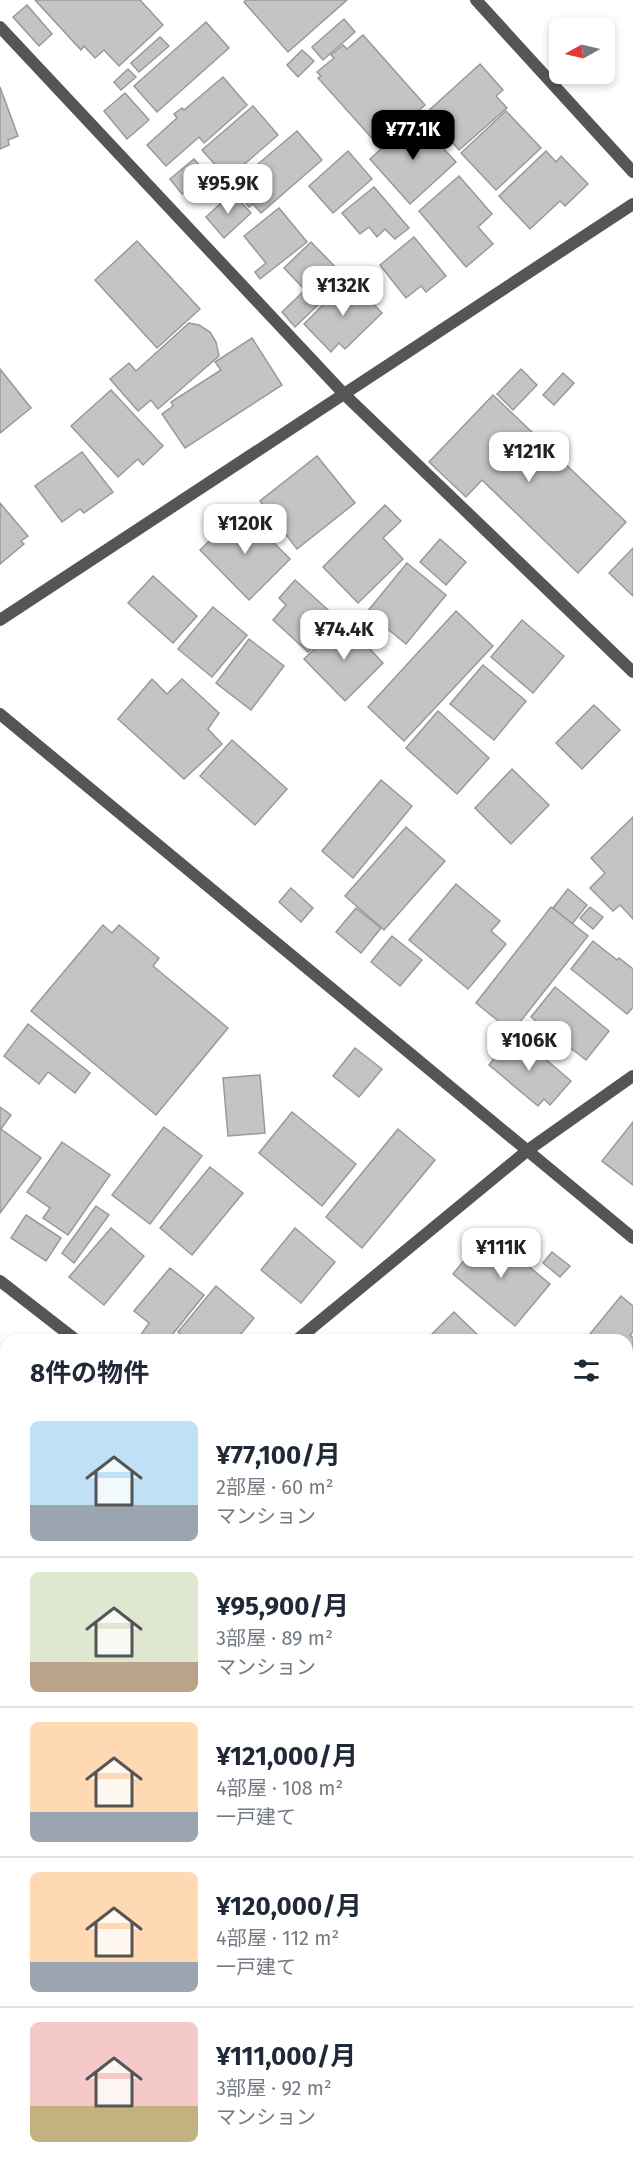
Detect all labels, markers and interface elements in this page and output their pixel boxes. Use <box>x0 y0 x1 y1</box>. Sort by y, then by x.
north arrow <box>549 18 615 84</box>
map controls <box>549 18 615 84</box>
pin: ¥77.1K <box>364 110 462 161</box>
text: ¥77.1K <box>386 117 440 141</box>
pin: ¥95.9K <box>179 164 277 215</box>
text: ¥95.9K <box>197 171 259 195</box>
pin: ¥132K <box>301 266 385 317</box>
text: ¥132K <box>316 273 370 297</box>
pin: ¥121K <box>487 432 571 483</box>
text: ¥121K <box>503 439 555 463</box>
pin: ¥120K <box>203 504 287 555</box>
text: ¥120K <box>218 511 272 535</box>
pin: ¥74.4K <box>295 610 393 661</box>
text: ¥74.4K <box>314 617 374 641</box>
pin: ¥106K <box>487 1021 571 1072</box>
text: ¥106K <box>501 1028 557 1052</box>
pin: ¥111K <box>459 1228 543 1279</box>
text: ¥111K <box>476 1235 526 1259</box>
icon: filters <box>570 1354 603 1387</box>
text: 8件の物件 <box>30 1358 149 1389</box>
text: ¥77,100/月 <box>216 1440 341 1471</box>
icon: home <box>78 1445 150 1517</box>
text: 2部屋 · 60 m² <box>216 1475 333 1499</box>
text: マンション <box>216 1504 316 1528</box>
text: ¥95,900/月 <box>216 1591 349 1622</box>
icon: home <box>78 1596 150 1668</box>
text: 3部屋 · 89 m² <box>216 1626 333 1650</box>
text: マンション <box>216 1655 316 1679</box>
text: ¥121,000/月 <box>216 1741 358 1772</box>
icon: home <box>78 1746 150 1818</box>
text: 4部屋 · 108 m² <box>216 1776 343 1800</box>
text: 一戸建て <box>216 1805 296 1829</box>
text: ¥120,000/月 <box>216 1891 362 1922</box>
icon: home <box>78 1896 150 1968</box>
text: 4部屋 · 112 m² <box>216 1926 339 1950</box>
text: 一戸建て <box>216 1955 296 1979</box>
text: ¥111,000/月 <box>216 2041 356 2072</box>
icon: home <box>78 2046 150 2118</box>
text: 3部屋 · 92 m² <box>216 2076 332 2100</box>
text: マンション <box>216 2105 316 2129</box>

